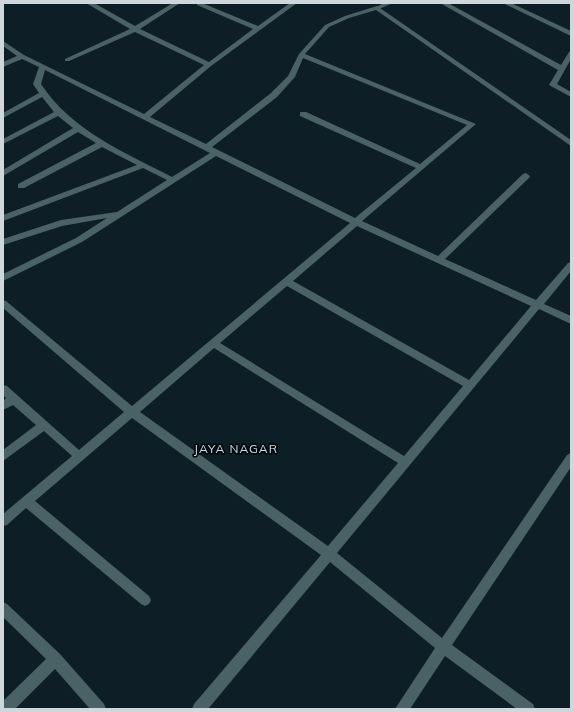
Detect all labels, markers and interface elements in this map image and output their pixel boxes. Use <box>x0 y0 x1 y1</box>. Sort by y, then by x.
district label: JAYA NAGAR <box>194 441 278 456</box>

